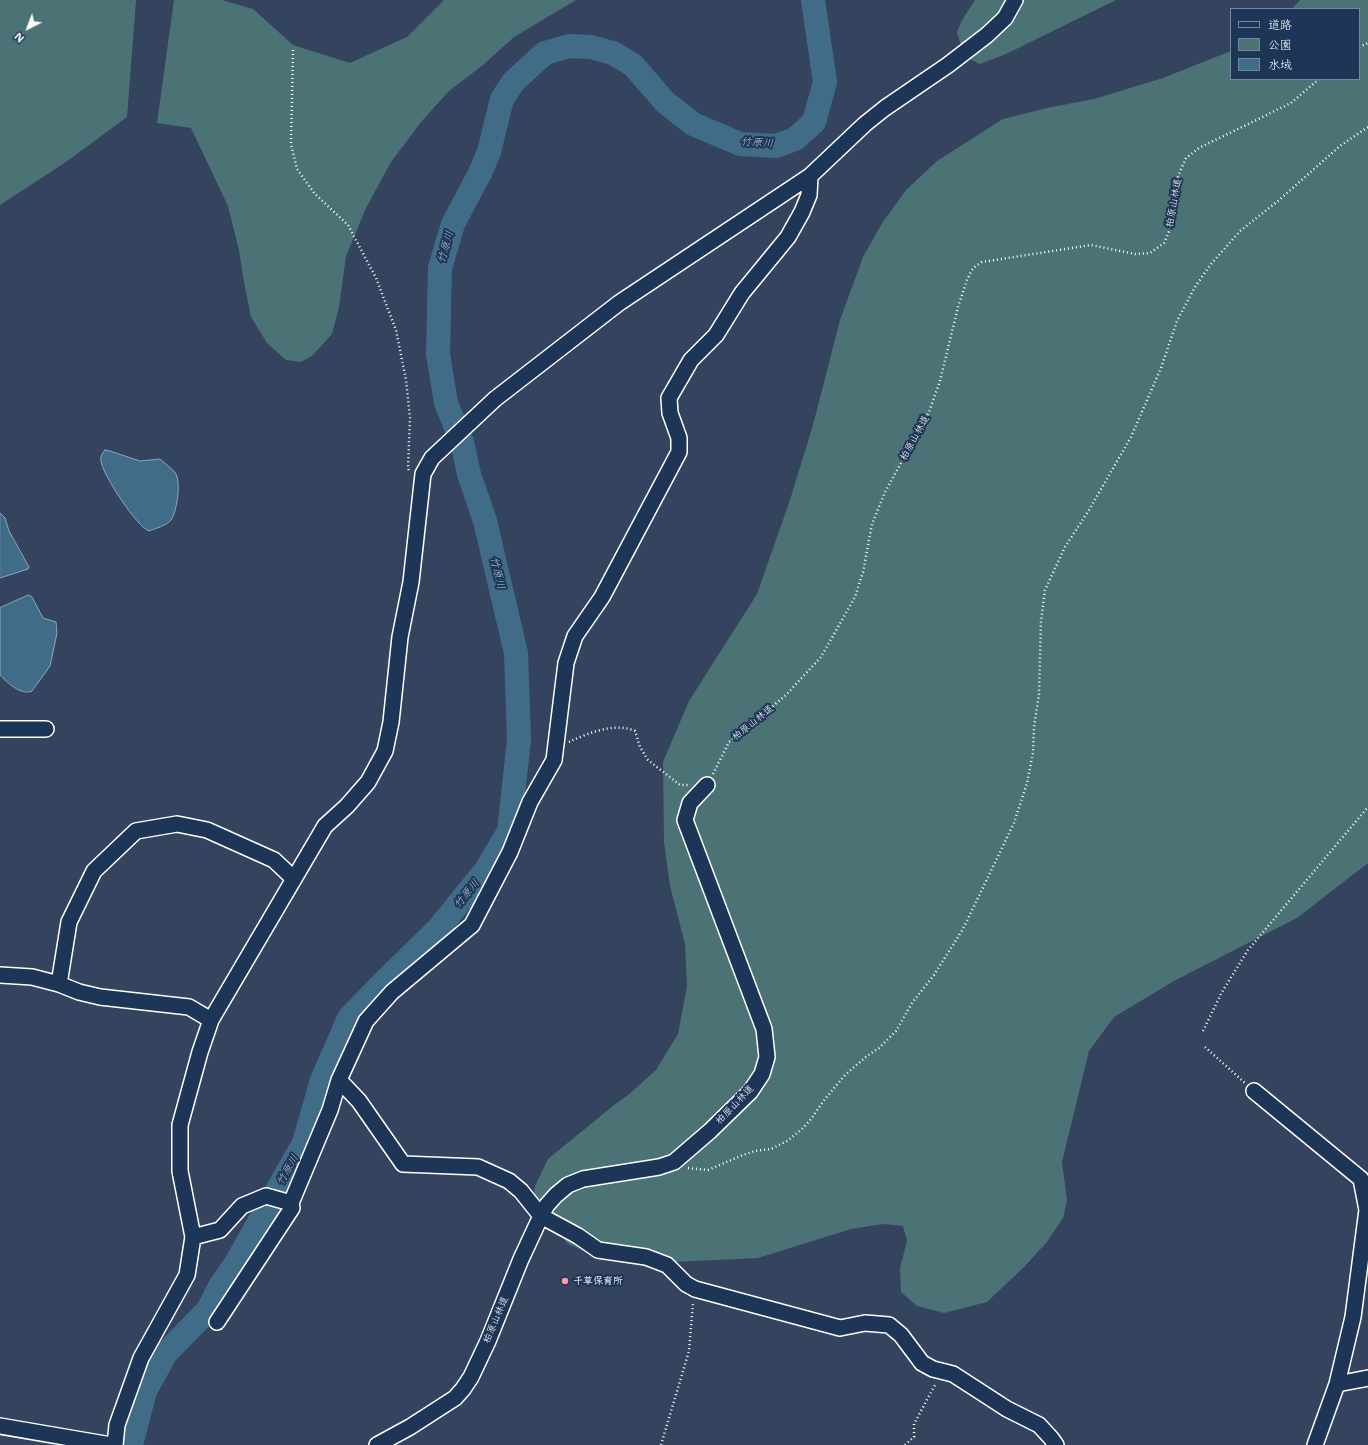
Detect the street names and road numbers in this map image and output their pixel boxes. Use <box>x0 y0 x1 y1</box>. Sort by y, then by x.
street label: 柏原山林道 <box>1164 177 1184 229</box>
street label: 柏原山林道 <box>898 413 932 463</box>
street label: 柏原山林道 <box>730 703 776 743</box>
street label: 柏原山林道 <box>713 1083 757 1127</box>
street label: 柏原山林道 <box>481 1295 511 1345</box>

